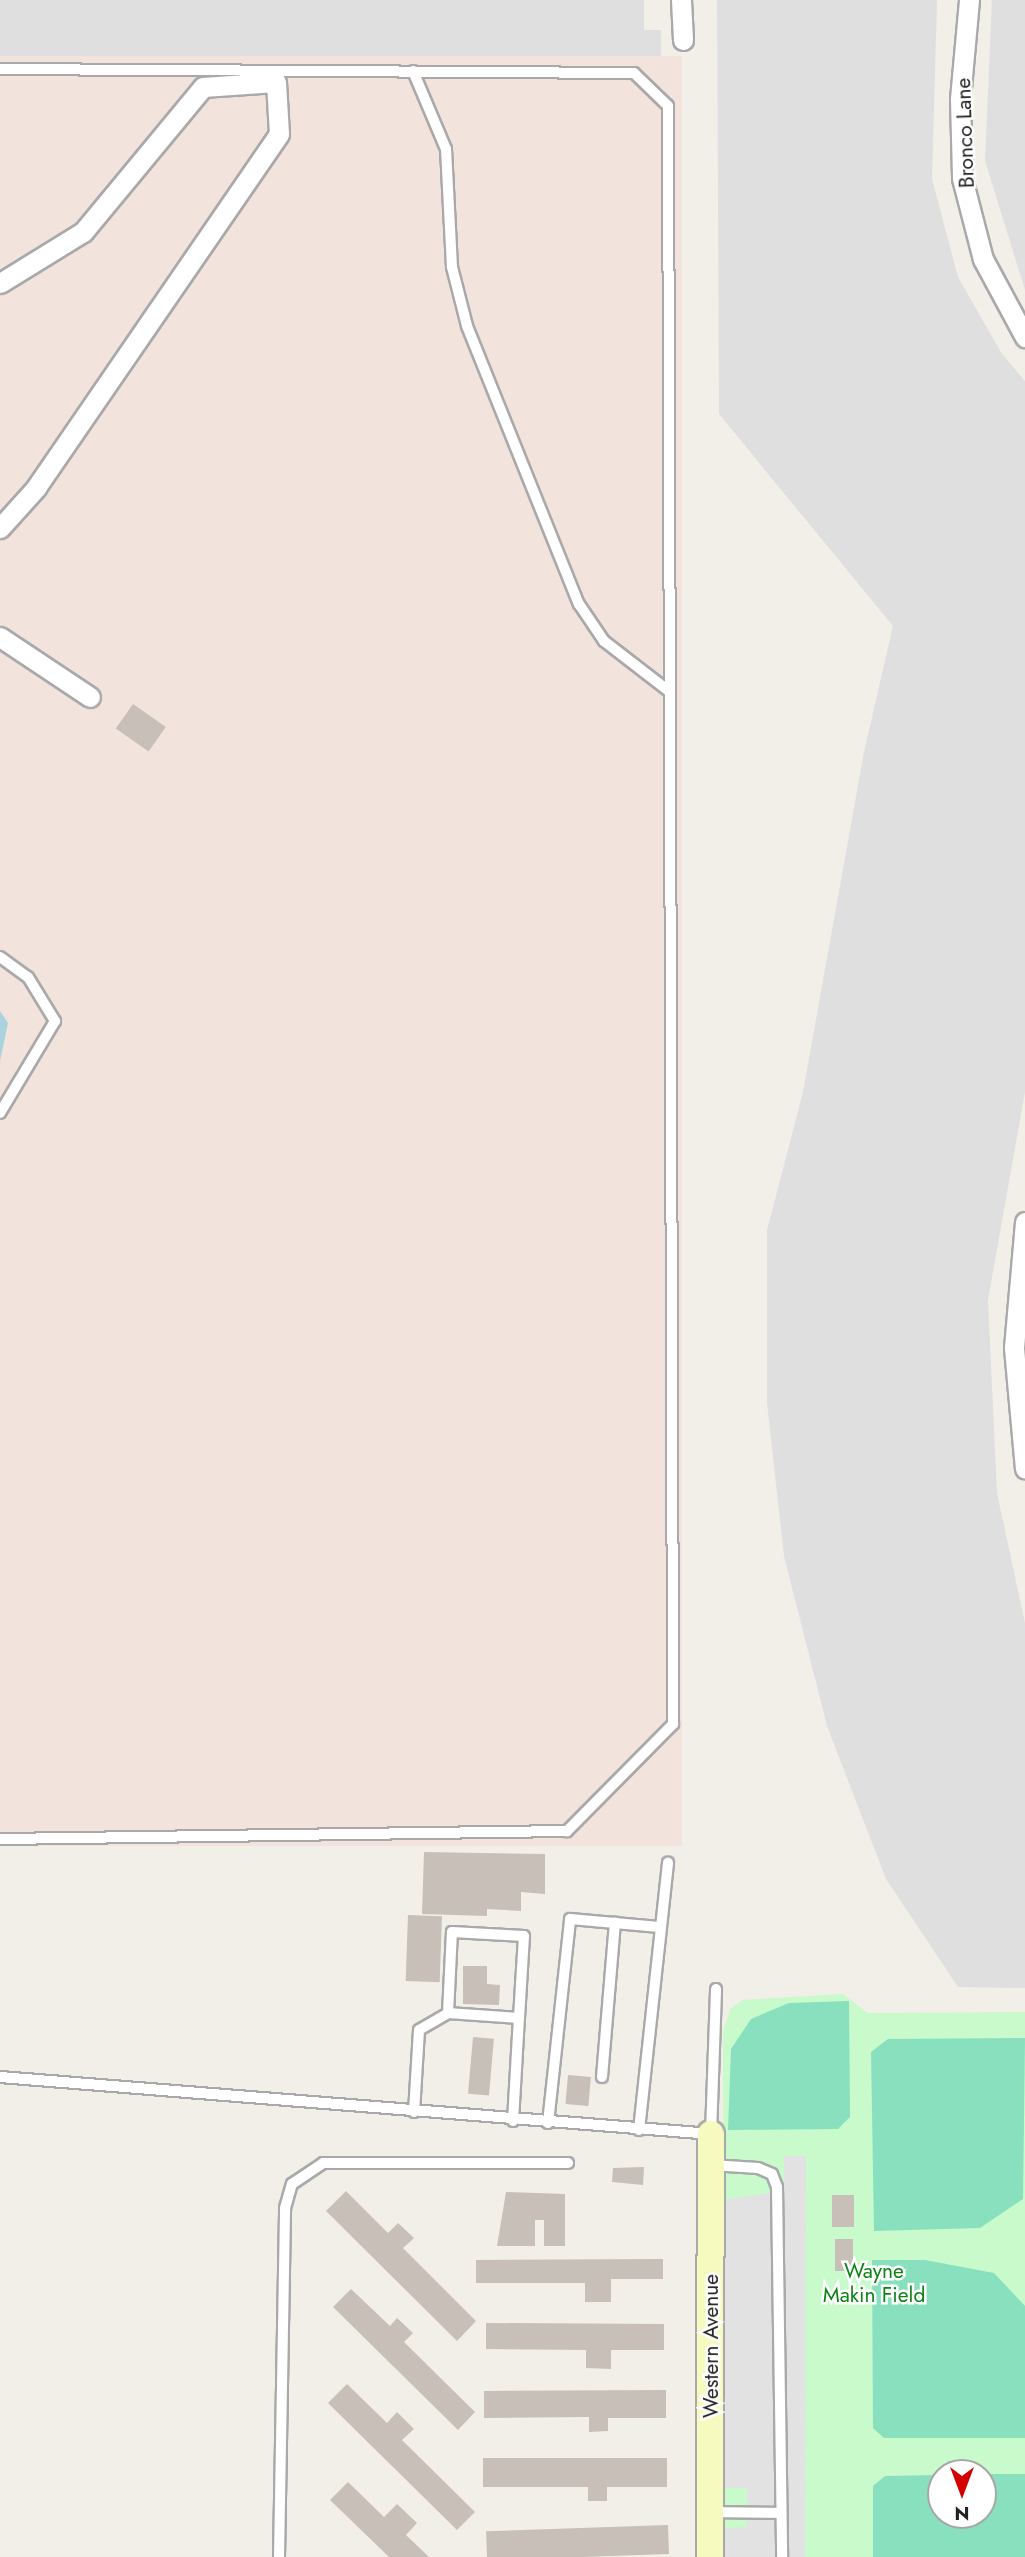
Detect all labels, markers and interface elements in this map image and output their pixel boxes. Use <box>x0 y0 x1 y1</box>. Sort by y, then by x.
street label: Bronco Lane <box>950 77 980 189</box>
park label: Wayne Makin Field <box>823 2258 925 2308</box>
street label: Western Avenue <box>698 2274 724 2418</box>
north arrow <box>927 2459 997 2529</box>
text: N <box>954 2500 970 2527</box>

